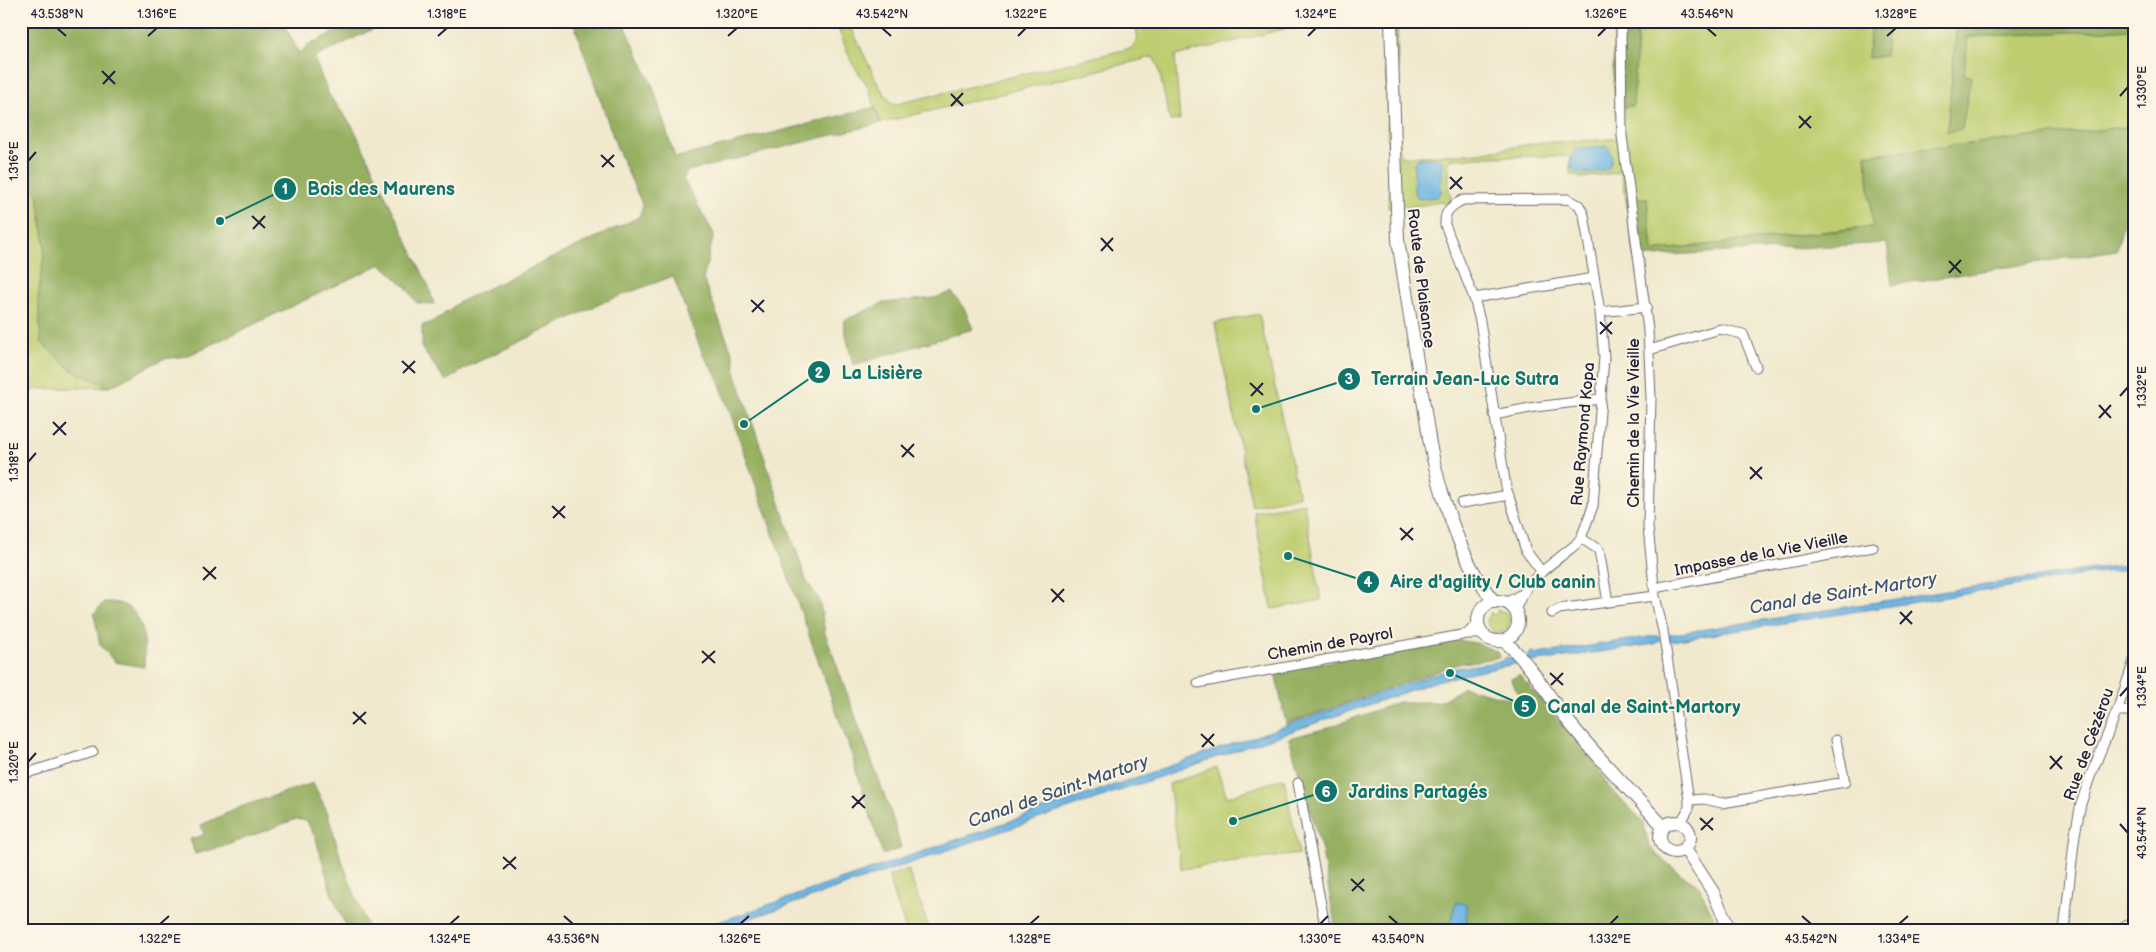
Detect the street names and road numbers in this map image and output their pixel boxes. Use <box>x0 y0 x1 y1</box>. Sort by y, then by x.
street label: Route de Plaisance <box>1403 207 1439 350</box>
street label: Chemin de la Vie Vieille <box>1625 338 1644 508</box>
street label: Rue Raymond Kopa <box>1568 361 1599 507</box>
street label: Impasse de la Vie Vieille <box>1673 528 1850 581</box>
street label: Chemin de Payrol <box>1266 624 1394 665</box>
street label: Rue de Cézérou <box>2060 686 2119 803</box>

